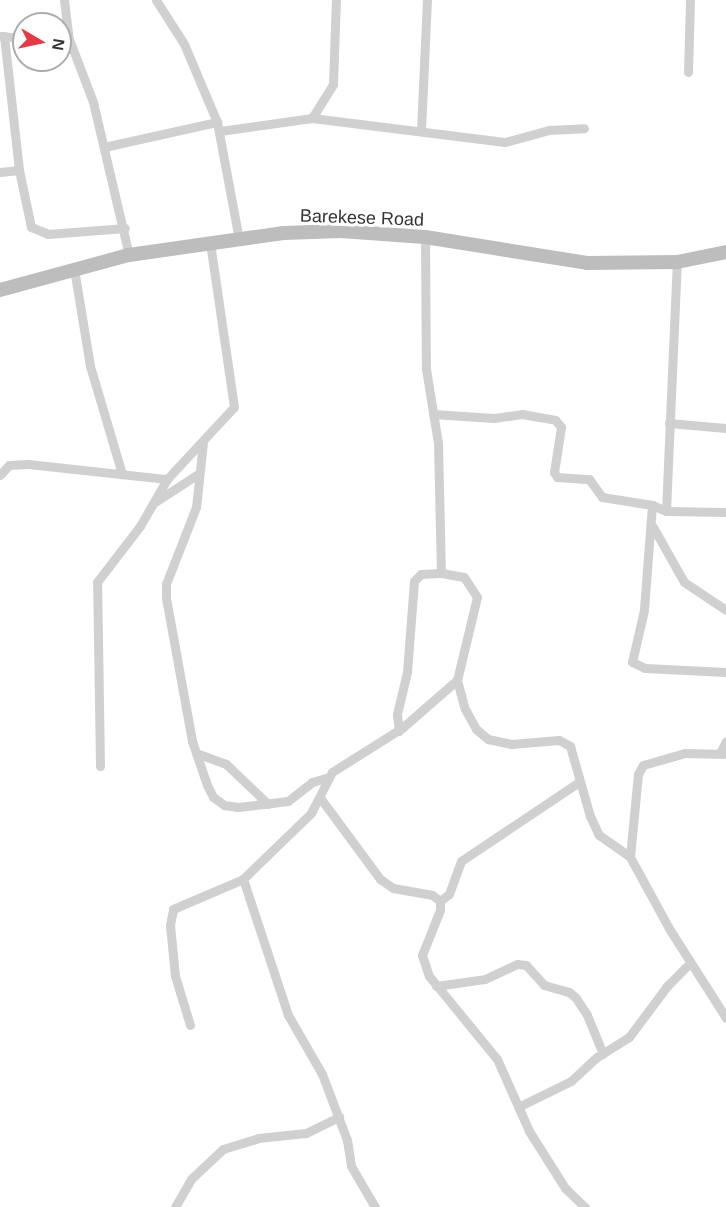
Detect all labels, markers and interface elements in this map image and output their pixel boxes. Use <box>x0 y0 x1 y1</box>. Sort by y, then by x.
north arrow <box>12 12 72 72</box>
text: N <box>49 38 68 52</box>
street label: Barekese Road <box>300 205 424 231</box>

